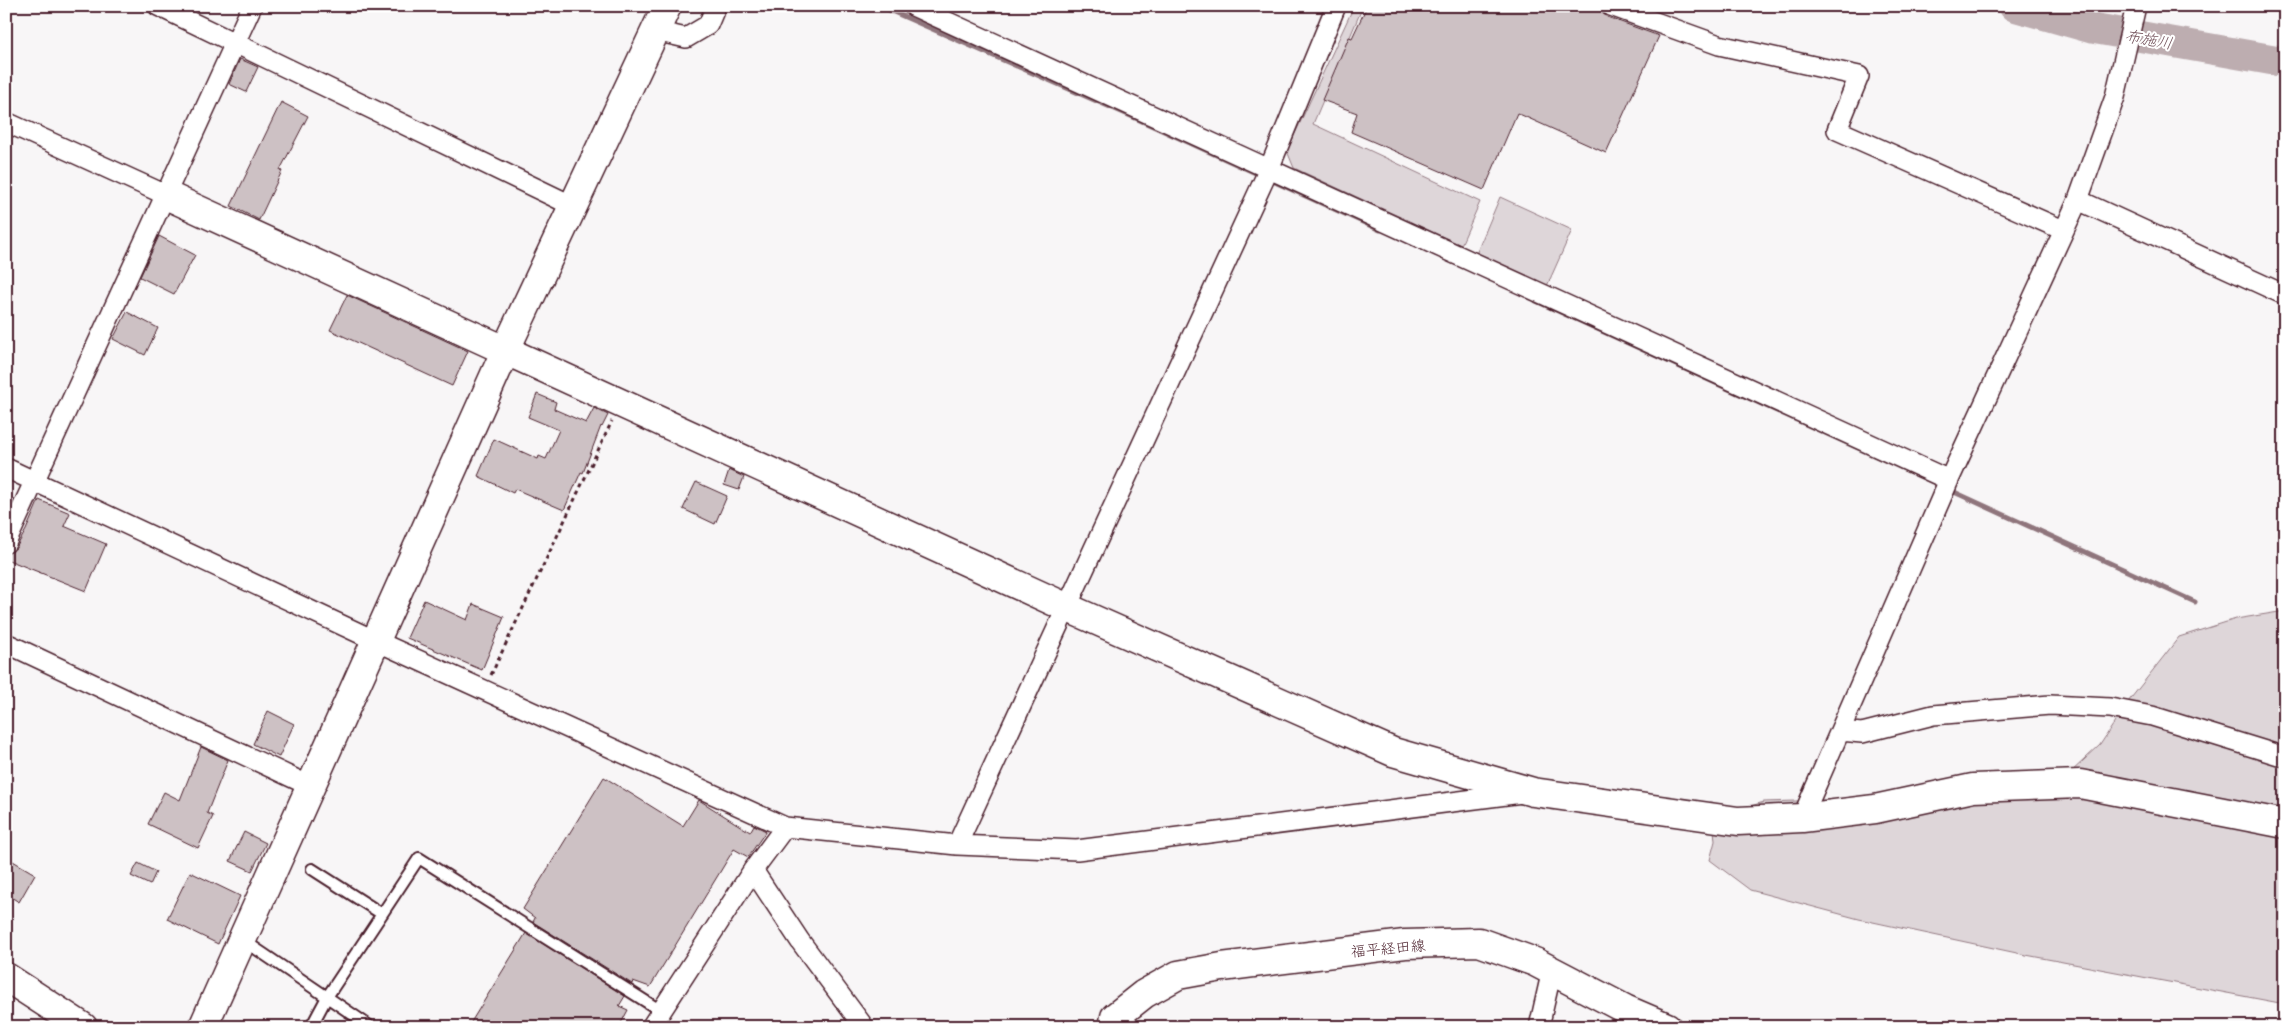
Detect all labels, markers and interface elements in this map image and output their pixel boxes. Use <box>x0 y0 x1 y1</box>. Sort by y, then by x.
water label: 布施川 <box>2123 22 2175 54</box>
street label: 福平経田線 <box>1350 932 1426 962</box>

